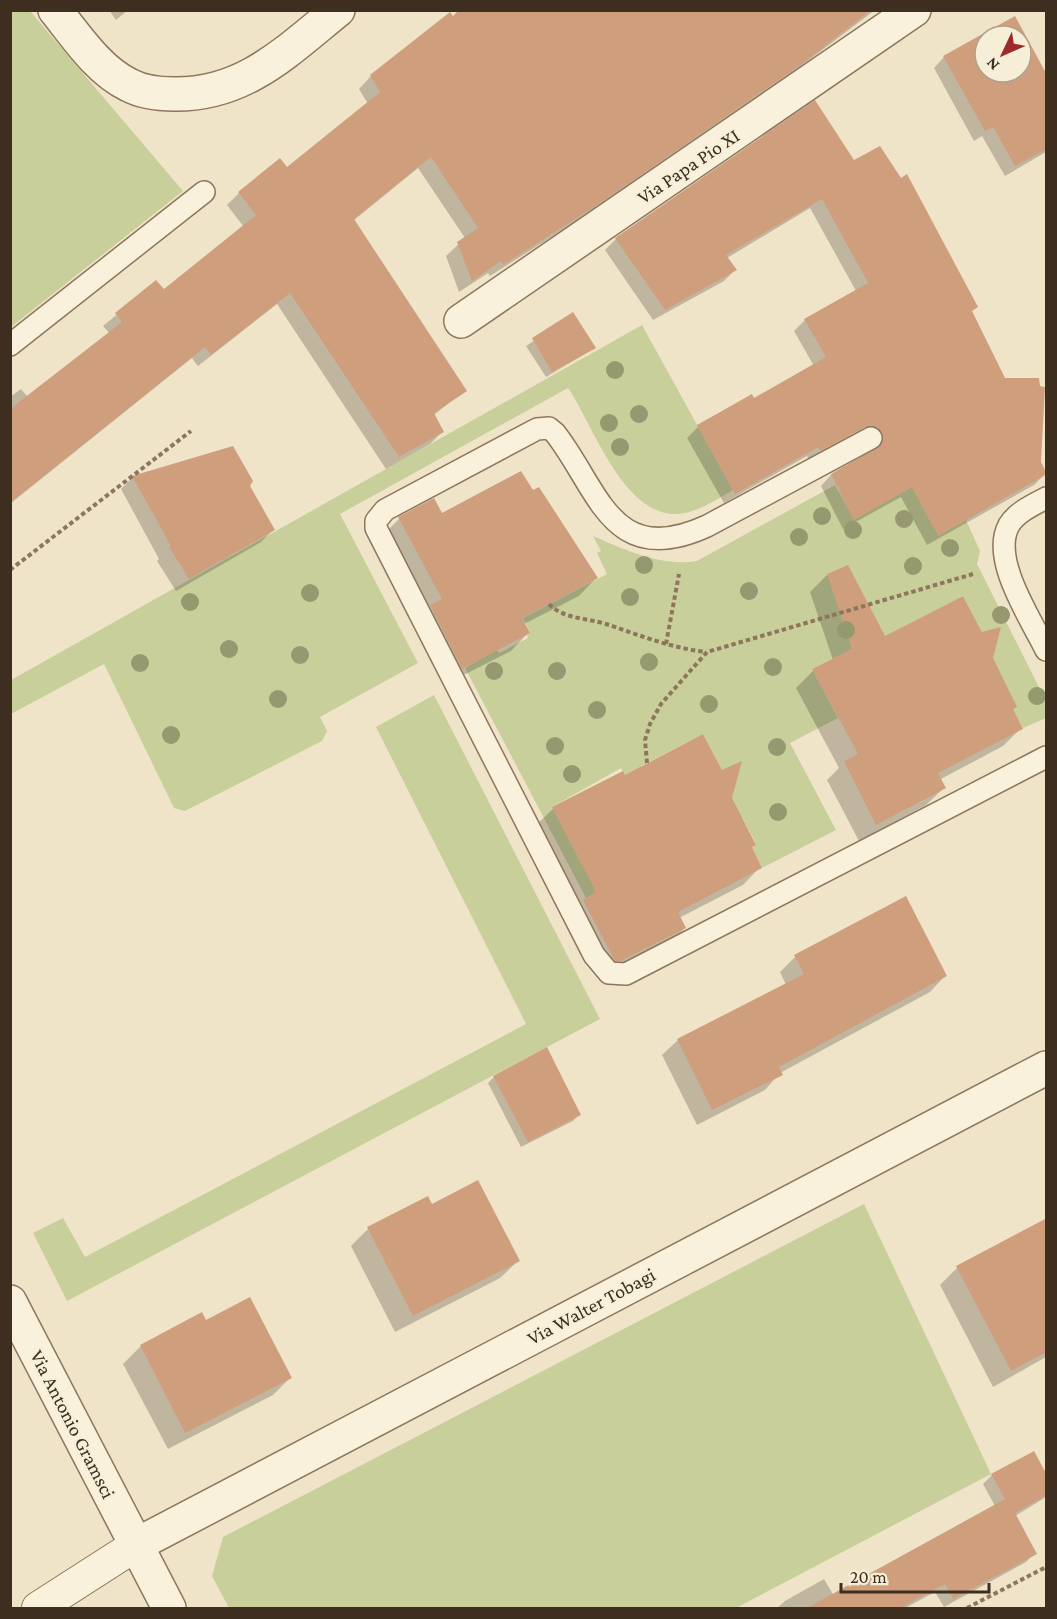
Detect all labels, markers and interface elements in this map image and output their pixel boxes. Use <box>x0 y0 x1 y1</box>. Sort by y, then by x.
north arrow <box>973 24 1033 84</box>
text: N <box>983 54 1002 74</box>
street label: Via Papa Pio XI <box>633 124 744 209</box>
street label: Via Walter Tobagi <box>523 1263 659 1350</box>
street label: Via Antonio Gramsci <box>26 1346 120 1502</box>
scale bar <box>841 1556 990 1594</box>
text: 20 m <box>850 1567 887 1587</box>

